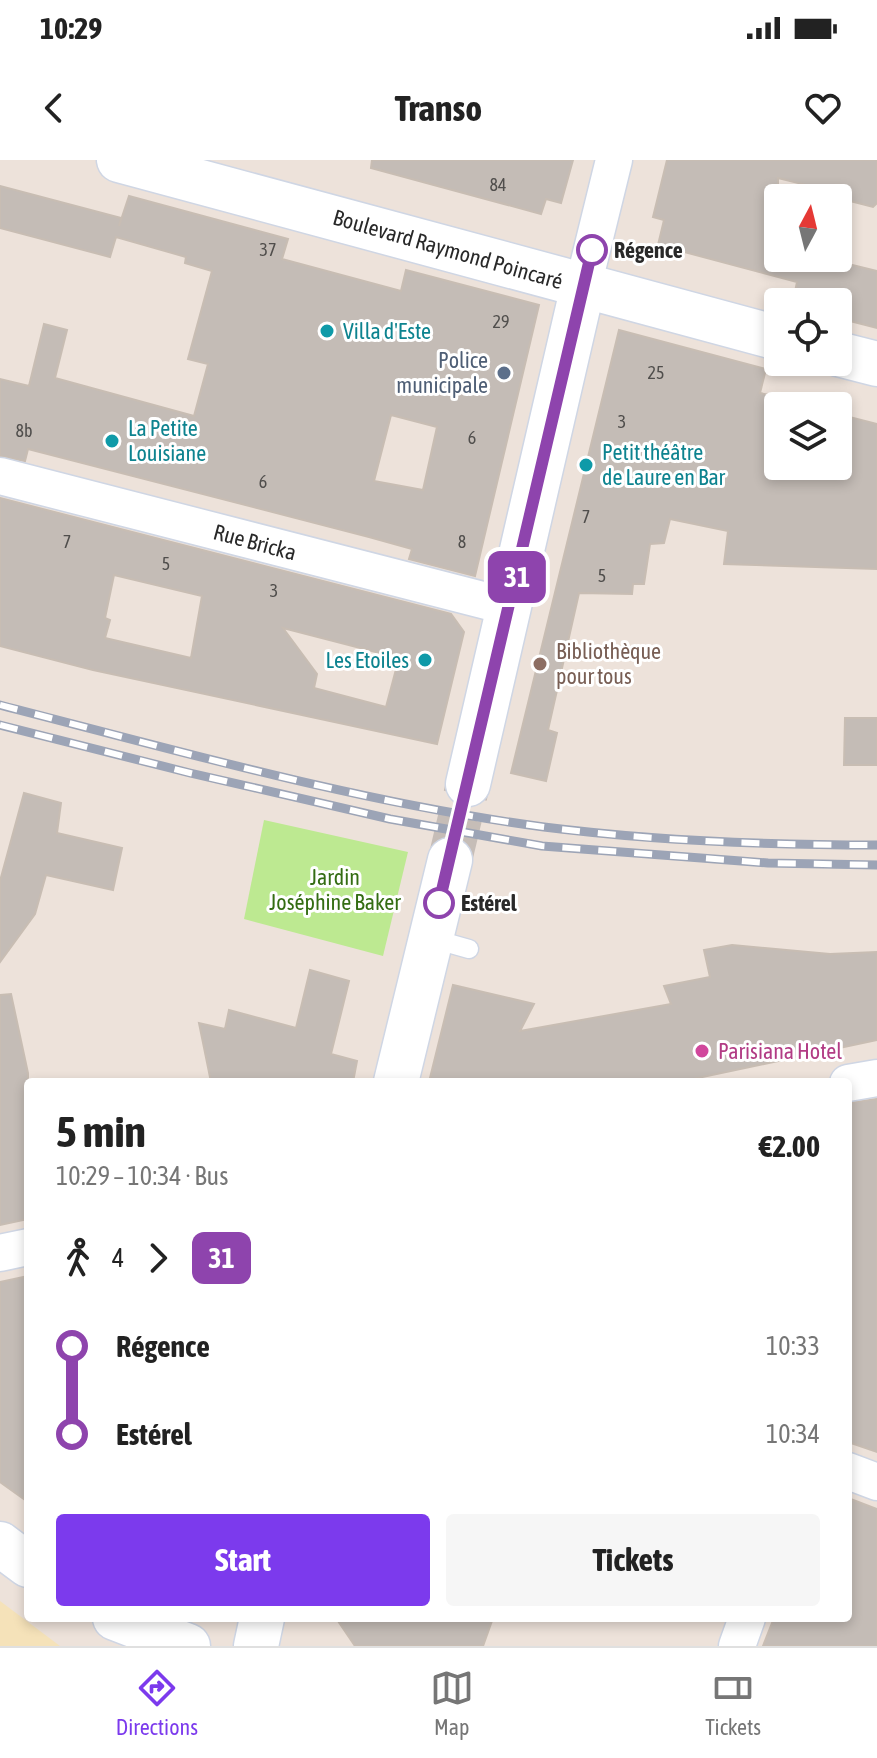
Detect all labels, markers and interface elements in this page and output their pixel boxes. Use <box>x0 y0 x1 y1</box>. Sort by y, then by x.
text: 10:29 <box>40 11 102 45</box>
icon: back <box>32 86 76 130</box>
icon: heart <box>801 86 845 130</box>
text: Transo <box>395 87 482 129</box>
house number: 84 <box>490 174 506 195</box>
north arrow <box>764 184 852 272</box>
map controls <box>764 184 852 480</box>
street label: Boulevard Raymond Poincaré <box>330 204 566 294</box>
marker: Régence <box>577 235 607 265</box>
place label: Régence <box>614 237 683 263</box>
house number: 37 <box>260 239 276 260</box>
button: locate <box>764 288 852 376</box>
house number: 29 <box>493 311 509 332</box>
place label: Villa d'Este <box>343 318 431 344</box>
marker: Villa d'Este <box>318 322 336 340</box>
place label: Police municipale <box>396 347 488 398</box>
house number: 25 <box>648 362 664 383</box>
marker: Police municipale <box>495 364 513 382</box>
button: layers <box>764 392 852 480</box>
house number: 3 <box>618 411 626 432</box>
place label: La Petite Louisiane <box>128 415 206 466</box>
house number: 8b <box>16 420 33 441</box>
house number: 6 <box>468 427 476 448</box>
marker: La Petite Louisiane <box>103 432 121 450</box>
place label: Petit théâtre de Laure en Bar <box>602 439 726 490</box>
marker: Petit théâtre de Laure en Bar <box>577 456 595 474</box>
house number: 6 <box>259 471 267 492</box>
house number: 7 <box>582 506 590 527</box>
street label: Rue Bricka <box>211 518 299 566</box>
house number: 7 <box>63 531 71 552</box>
house number: 8 <box>458 531 466 552</box>
line badge: 31 <box>481 551 553 603</box>
house number: 5 <box>162 553 170 574</box>
text: 31 <box>504 561 530 593</box>
house number: 5 <box>598 565 606 586</box>
house number: 3 <box>270 580 278 601</box>
place label: Bibliothèque pour tous <box>556 638 661 689</box>
place label: Les Etoiles <box>325 647 409 673</box>
marker: Les Etoiles <box>416 651 434 669</box>
marker: Bibliothèque pour tous <box>531 655 549 673</box>
park label: Jardin Joséphine Baker <box>269 864 401 915</box>
marker: Estérel <box>424 888 454 918</box>
place label: Estérel <box>461 890 518 916</box>
place label: Parisiana Hotel <box>718 1038 842 1064</box>
marker: Parisiana Hotel <box>693 1042 711 1060</box>
text: 5 min <box>56 1106 146 1156</box>
text: €2.00 <box>759 1129 820 1163</box>
text: 10:29 – 10:34 · Bus <box>56 1161 228 1191</box>
icon: walk <box>56 1236 100 1280</box>
icon: forward <box>136 1236 180 1280</box>
text: 31 <box>208 1242 235 1274</box>
text: 4 <box>112 1243 124 1273</box>
text: Régence <box>116 1329 210 1363</box>
text: 10:33 <box>766 1331 820 1361</box>
text: Estérel <box>116 1417 192 1451</box>
text: 10:34 <box>766 1419 820 1449</box>
button: Start <box>56 1514 430 1606</box>
button: Tickets <box>446 1514 820 1606</box>
tab: Directions <box>116 1666 198 1740</box>
tab: Map <box>430 1666 474 1740</box>
tab: Tickets <box>705 1666 761 1740</box>

